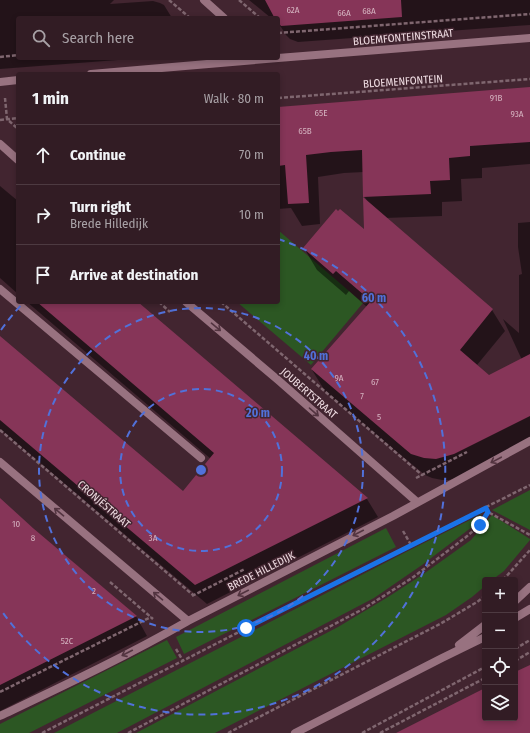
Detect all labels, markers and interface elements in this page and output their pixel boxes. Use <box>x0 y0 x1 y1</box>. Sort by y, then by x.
house number: 62A <box>286 5 300 15</box>
house number: 68A <box>362 6 376 16</box>
house number: 66A <box>337 8 351 18</box>
search box <box>16 16 280 60</box>
icon: search <box>30 27 52 49</box>
street label: BLOEMFONTEINSTRAAT <box>352 27 455 48</box>
text: Search here <box>62 29 134 47</box>
street label: BLOEMENFONTEIN <box>363 72 443 91</box>
text: 1 min <box>32 88 69 109</box>
text: Walk · 80 m <box>204 91 264 106</box>
house number: 91B <box>490 93 502 103</box>
house number: 65E <box>315 108 327 118</box>
house number: 93A <box>511 109 524 119</box>
house number: 65B <box>298 126 312 136</box>
icon: ahead <box>32 144 54 166</box>
text: Continue <box>70 146 126 164</box>
text: 70 m <box>239 147 264 162</box>
text: Turn right <box>70 198 131 216</box>
icon: right <box>32 204 54 226</box>
text: 10 m <box>239 207 264 222</box>
text: Brede Hilledijk <box>70 216 148 231</box>
icon: arrive <box>32 264 54 286</box>
text: Arrive at destination <box>70 266 198 284</box>
text: 60 m <box>362 291 386 305</box>
one-way arrow <box>211 323 221 332</box>
text: 40 m <box>304 349 328 363</box>
street label: JOUBERTSTRAAT <box>278 365 340 422</box>
house number: 9A <box>334 373 344 383</box>
house number: 67 <box>371 377 379 387</box>
house number: 7 <box>360 391 364 401</box>
text: 20 m <box>245 406 270 420</box>
one-way arrow <box>309 408 320 417</box>
house number: 5 <box>377 412 381 422</box>
one-way arrow <box>490 457 502 464</box>
centre of rings <box>194 463 208 477</box>
street label: CRONJÉSTRAAT <box>75 477 134 531</box>
one-way arrow <box>53 507 64 516</box>
route end <box>471 516 489 534</box>
house number: 10 <box>12 519 20 529</box>
one-way arrow <box>353 530 365 538</box>
house number: 8 <box>31 533 36 543</box>
house number: 3A <box>149 533 158 543</box>
street label: BREDE HILLEDIJK <box>225 549 297 594</box>
map controls <box>482 577 518 721</box>
button: + <box>482 577 518 613</box>
house number: 2 <box>92 586 96 596</box>
one-way arrow <box>237 589 249 597</box>
one-way arrow <box>152 591 163 600</box>
button: − <box>482 613 518 649</box>
route start <box>237 619 255 637</box>
house number: 52C <box>61 636 74 646</box>
button: locate <box>482 649 518 685</box>
one-way arrow <box>122 650 134 657</box>
button: layers <box>482 685 518 721</box>

